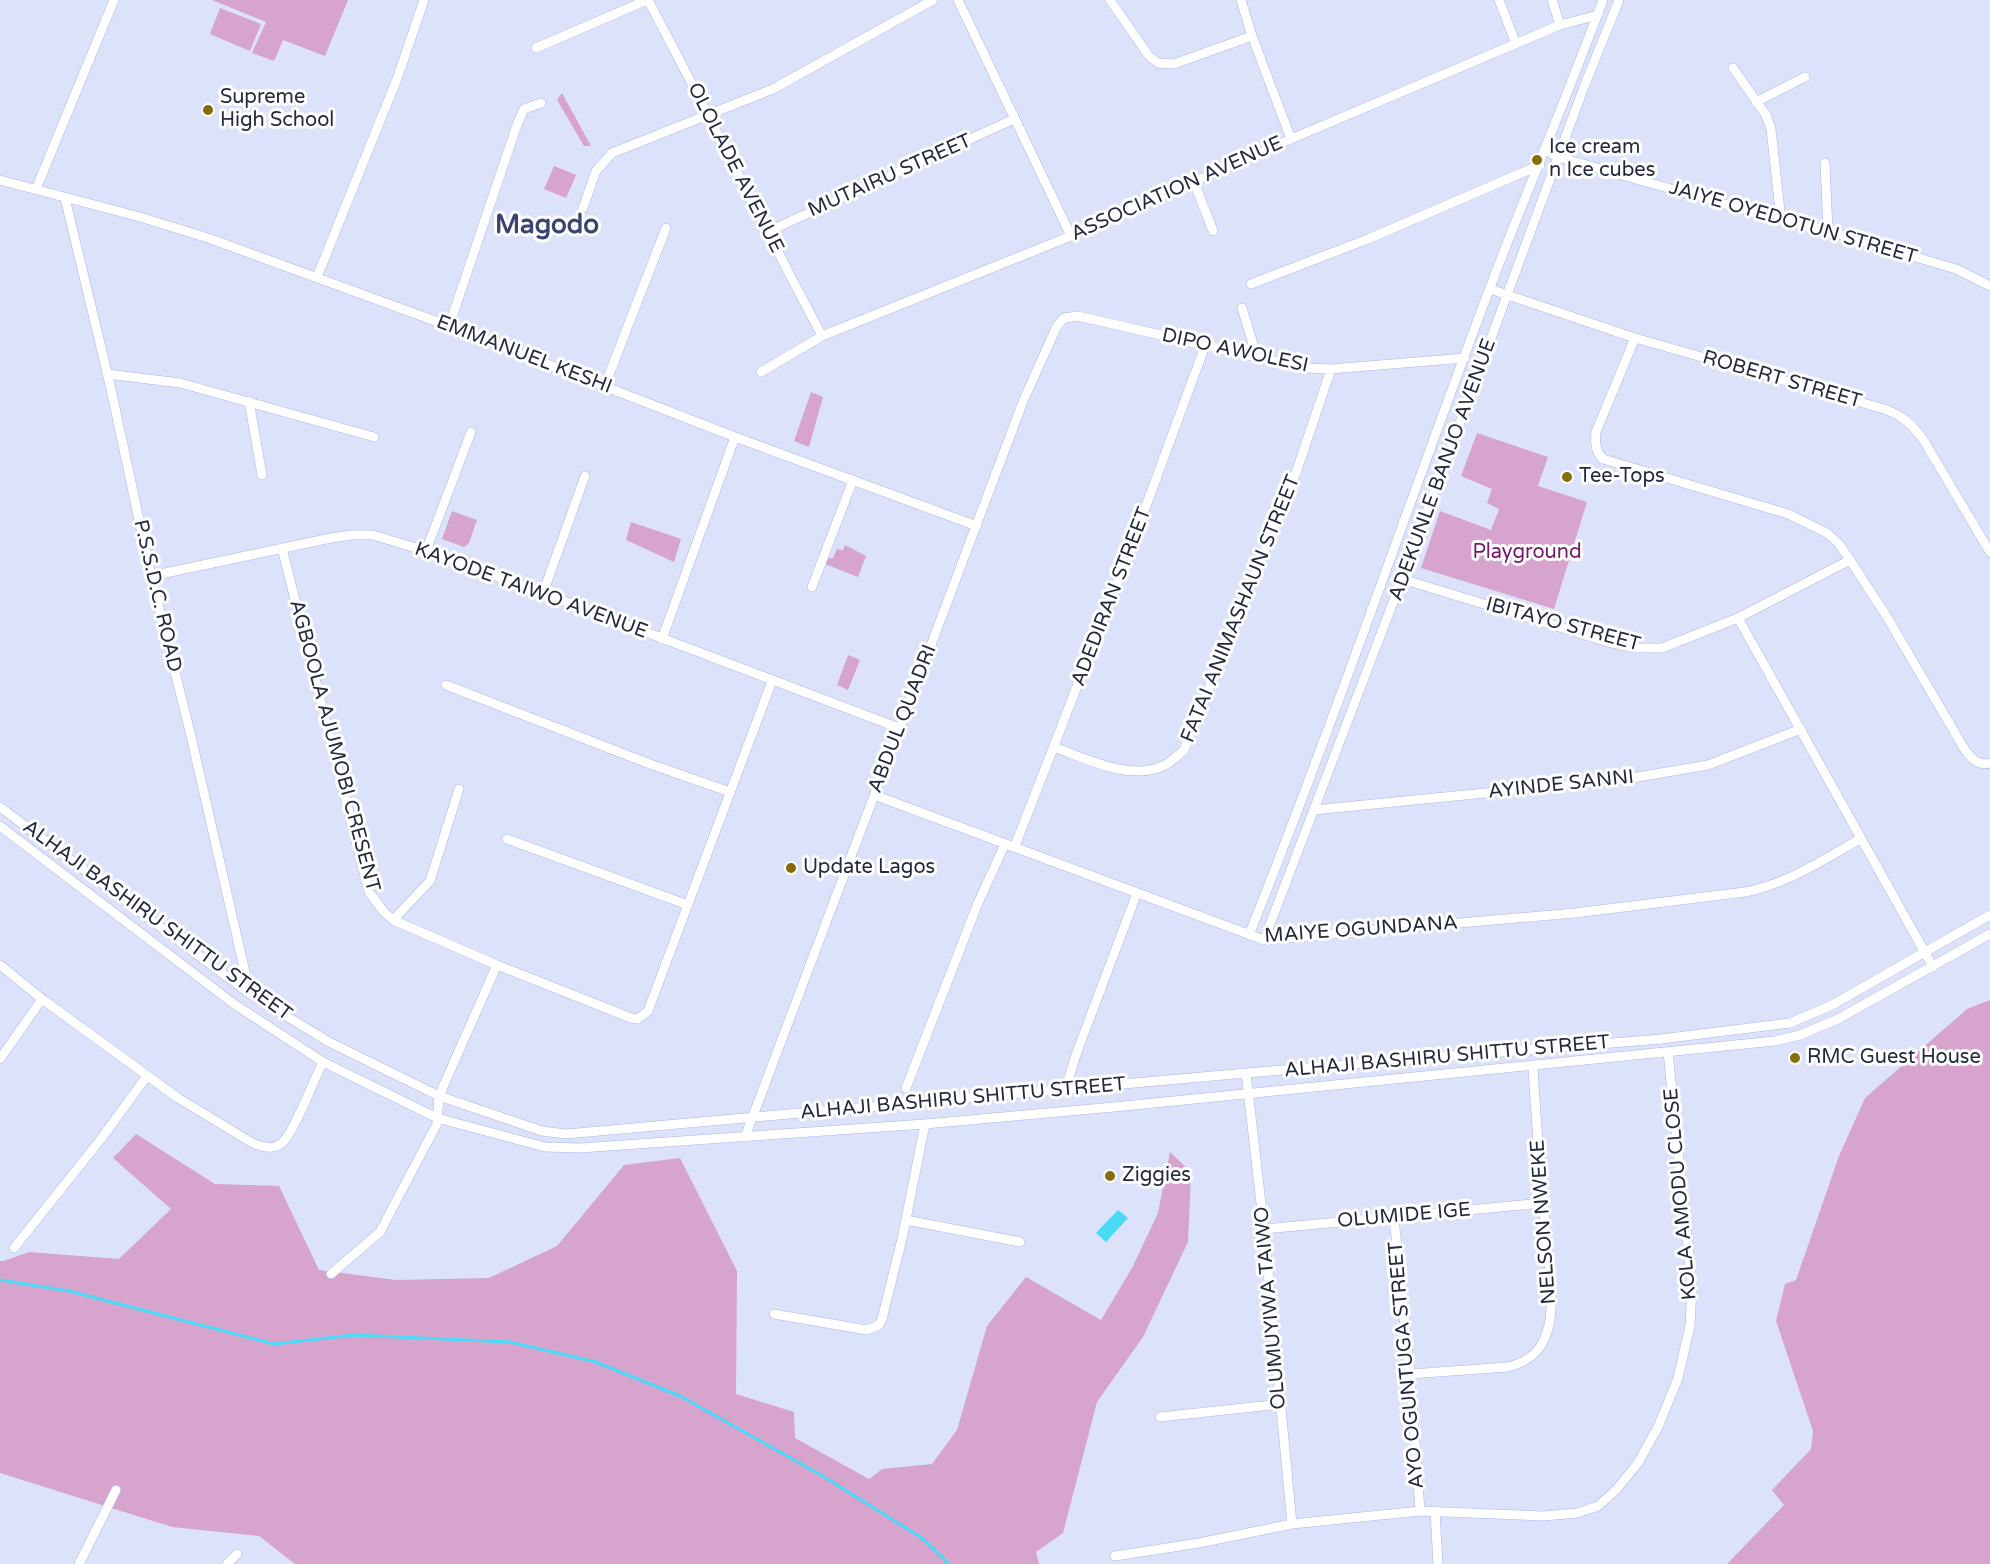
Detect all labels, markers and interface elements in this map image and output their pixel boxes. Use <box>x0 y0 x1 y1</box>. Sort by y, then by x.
street label: OLOLADE AVENUE <box>682 79 788 257</box>
place label: Supreme High School <box>220 86 334 133</box>
marker: Supreme High School <box>201 103 215 117</box>
street label: MUTAIRU STREET <box>805 129 975 223</box>
street label: ASSOCIATION AVENUE <box>1067 131 1287 247</box>
place label: Ice cream n Ice cubes <box>1549 136 1655 183</box>
marker: Ice cream n Ice cubes <box>1530 153 1544 167</box>
street label: JAIYE OYEDOTUN STREET <box>1666 176 1920 270</box>
district label: Magodo <box>495 210 599 242</box>
street label: EMMANUEL KESHI <box>433 310 615 400</box>
street label: DIPO AWOLESI <box>1159 324 1311 378</box>
street label: ADEKUNLE BANJO AVENUE <box>1384 336 1502 604</box>
street label: ROBERT STREET <box>1700 346 1864 414</box>
place label: Tee-Tops <box>1579 465 1665 489</box>
marker: Tee-Tops <box>1560 470 1574 484</box>
street label: FATAI ANIMASHAUN STREET <box>1176 472 1306 746</box>
street label: ADEDIRAN STREET <box>1067 504 1157 690</box>
street label: P.S.S.D.C. ROAD <box>128 517 186 675</box>
street label: KAYODE TAIWO AVENUE <box>411 538 651 644</box>
park label: Playground <box>1472 541 1582 565</box>
street label: IBITAYO STREET <box>1483 593 1643 657</box>
street label: AGBOOLA AJUMOBI CRESENT <box>283 597 385 895</box>
street label: ABDUL QUADRI <box>864 642 942 796</box>
street label: AYINDE SANNI <box>1487 765 1635 805</box>
street label: ALHAJI BASHIRU SHITTU STREET <box>18 815 296 1027</box>
place label: Update Lagos <box>803 856 935 880</box>
marker: Update Lagos <box>784 861 798 875</box>
street label: MAIYE OGUNDANA <box>1263 911 1459 949</box>
street label: ALHAJI BASHIRU SHITTU STREET <box>1283 1031 1611 1083</box>
place label: RMC Guest House <box>1807 1046 1981 1070</box>
marker: RMC Guest House <box>1788 1051 1802 1065</box>
street label: ALHAJI BASHIRU SHITTU STREET <box>799 1073 1127 1125</box>
street label: KOLA AMODU CLOSE <box>1660 1087 1702 1301</box>
street label: NELSON NWEKE <box>1526 1139 1562 1305</box>
place label: Ziggies <box>1122 1164 1191 1188</box>
marker: Ziggies <box>1103 1169 1117 1183</box>
street label: OLUMIDE IGE <box>1336 1198 1472 1234</box>
street label: OLUMUYIWA TAIWO <box>1250 1205 1292 1411</box>
street label: AYO OGUNTUGA STREET <box>1384 1240 1430 1490</box>

